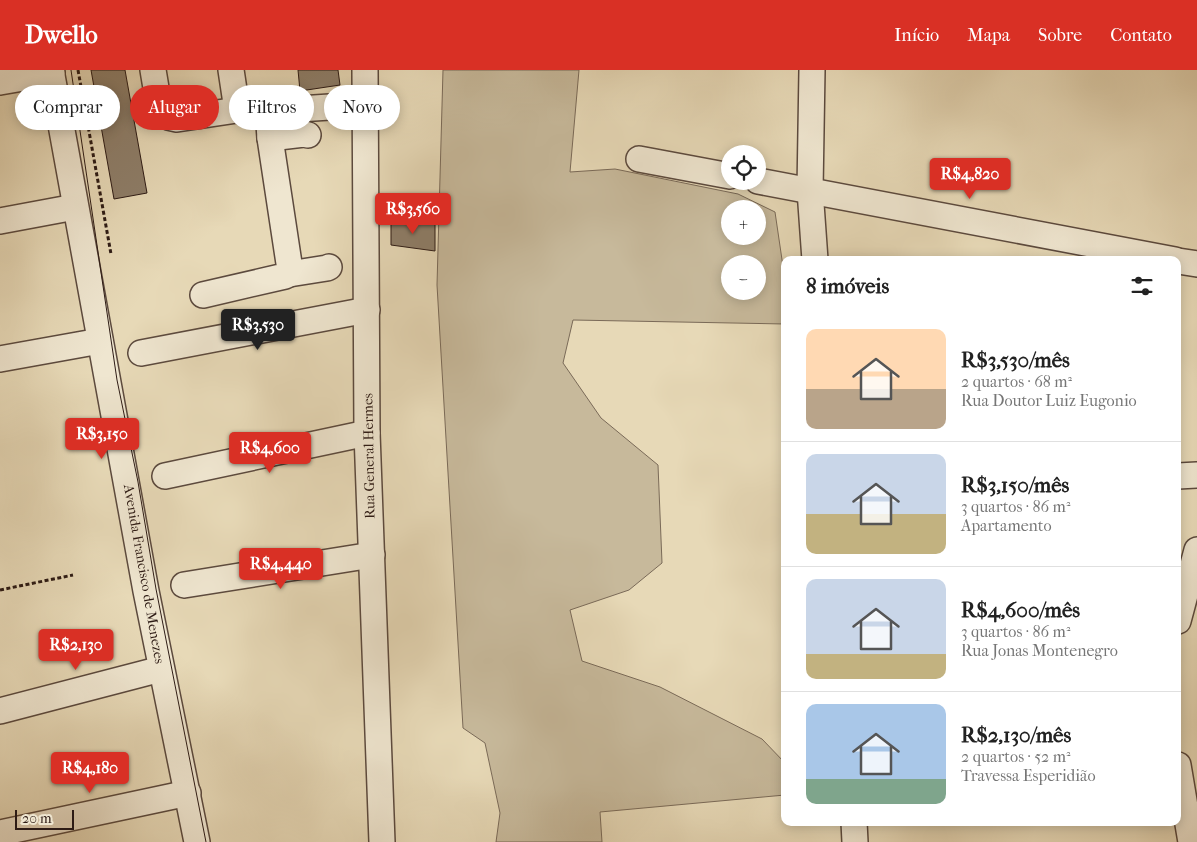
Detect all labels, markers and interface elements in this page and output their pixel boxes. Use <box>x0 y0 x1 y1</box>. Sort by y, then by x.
text: Dwello <box>25 21 98 49</box>
text: Início <box>894 25 939 46</box>
text: Mapa <box>967 25 1010 46</box>
text: Sobre <box>1038 25 1082 46</box>
text: Contato <box>1110 25 1172 46</box>
chip: Comprar <box>15 85 120 130</box>
chip: Alugar <box>130 85 219 130</box>
chip: Filtros <box>229 85 314 130</box>
chip: Novo <box>324 85 400 130</box>
map controls <box>721 145 766 300</box>
button: locate <box>721 145 766 190</box>
pin: R$4,820 <box>924 158 1016 200</box>
text: R$4,820 <box>941 164 999 183</box>
pin: R$3,560 <box>367 192 459 235</box>
text: R$3,560 <box>386 199 440 218</box>
button: + <box>721 200 766 245</box>
button: − <box>721 255 766 300</box>
icon: filters <box>1128 272 1156 300</box>
text: 8 imóveis <box>806 274 889 298</box>
pin: R$3,530 <box>212 308 304 351</box>
text: R$3,530 <box>232 315 284 334</box>
text: R$3,530/mês <box>961 348 1070 372</box>
icon: home <box>846 349 906 409</box>
text: 2 quartos · 68 m² <box>961 372 1072 391</box>
text: Rua Doutor Luiz Eugonio <box>961 391 1137 410</box>
street label: Rua General Hermes <box>359 393 379 519</box>
pin: R$3,150 <box>56 418 148 460</box>
text: R$3,150 <box>76 424 128 443</box>
pin: R$4,600 <box>224 432 316 474</box>
text: R$4,600 <box>240 438 300 457</box>
text: R$3,150/mês <box>961 473 1069 497</box>
icon: home <box>846 474 906 534</box>
street label: Avenida Francisco de Menezes <box>120 482 168 665</box>
text: 3 quartos · 86 m² <box>961 497 1070 516</box>
text: Apartamento <box>961 516 1052 535</box>
pin: R$4,440 <box>235 548 327 590</box>
text: R$4,440 <box>250 554 312 573</box>
text: R$4,600/mês <box>961 598 1080 622</box>
icon: home <box>846 599 906 659</box>
text: 3 quartos · 86 m² <box>961 622 1070 641</box>
pin: R$2,130 <box>30 628 122 671</box>
text: R$2,130 <box>49 635 103 654</box>
text: Rua Jonas Montenegro <box>961 641 1118 660</box>
text: R$2,130/mês <box>961 723 1071 747</box>
icon: home <box>846 724 906 784</box>
text: 2 quartos · 52 m² <box>961 747 1071 766</box>
pin: R$4,180 <box>44 752 136 794</box>
text: R$4,180 <box>62 758 118 777</box>
text: Travessa Esperidião <box>961 766 1096 785</box>
scale bar <box>15 807 74 830</box>
text: 20 m <box>22 810 52 827</box>

